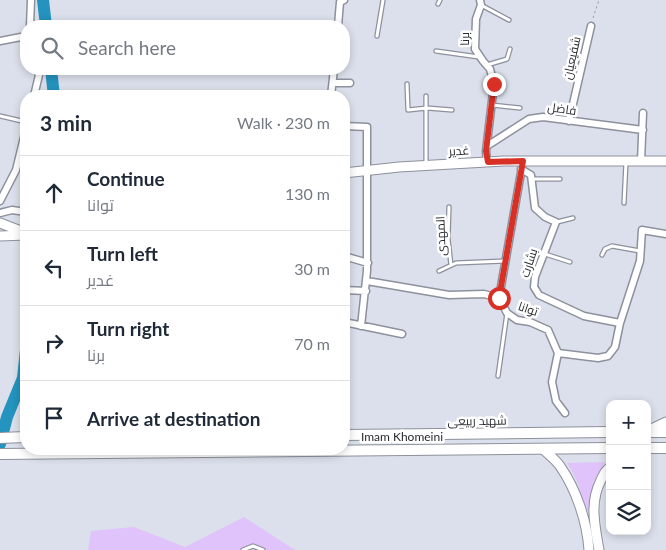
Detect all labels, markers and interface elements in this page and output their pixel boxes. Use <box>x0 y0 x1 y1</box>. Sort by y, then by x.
search box <box>20 20 350 75</box>
street label: برنا <box>457 32 472 46</box>
icon: search <box>38 34 66 62</box>
street label: شفیعیان <box>559 35 584 81</box>
text: Search here <box>78 36 176 59</box>
route end <box>483 73 506 96</box>
street label: فاضل <box>547 99 578 118</box>
text: 3 min <box>40 110 92 135</box>
text: Walk · 230 m <box>237 113 330 132</box>
street label: غدیر <box>447 142 470 159</box>
text: Continue <box>87 167 165 190</box>
icon: ahead <box>40 179 68 207</box>
text: 130 m <box>285 184 330 203</box>
text: توانا <box>87 195 114 214</box>
street label: المهدی <box>432 216 449 256</box>
text: Turn left <box>87 242 158 265</box>
street label: بشارت <box>517 246 540 279</box>
icon: left <box>40 254 68 282</box>
text: 30 m <box>294 259 330 278</box>
text: غدیر <box>87 270 114 289</box>
route start <box>488 287 511 310</box>
street label: توانا <box>516 298 541 319</box>
text: Turn right <box>87 317 169 340</box>
icon: right <box>40 329 68 357</box>
text: 70 m <box>294 334 330 353</box>
text: برنا <box>87 345 105 364</box>
map controls <box>606 400 651 535</box>
button: + <box>606 400 651 445</box>
icon: arrive <box>40 404 68 432</box>
text: Arrive at destination <box>87 407 260 430</box>
street label: شهید ربیعی <box>447 412 507 429</box>
street label: Imam Khomeini <box>361 429 443 444</box>
button: − <box>606 445 651 490</box>
button: layers <box>606 490 651 535</box>

